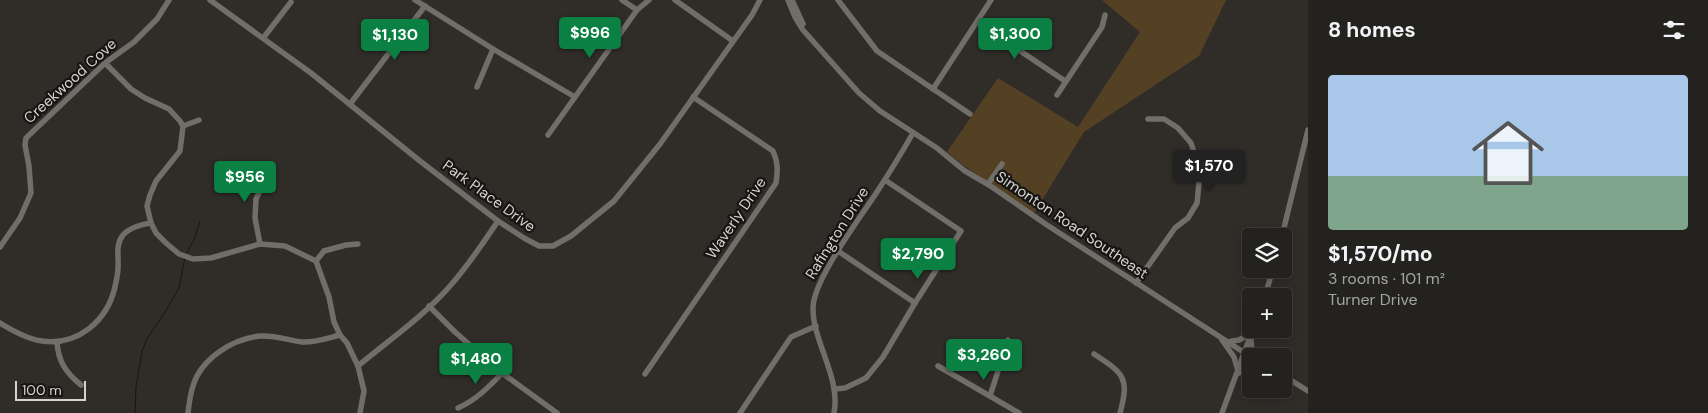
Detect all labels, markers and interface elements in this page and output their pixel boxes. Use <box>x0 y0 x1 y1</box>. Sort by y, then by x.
text: 8 homes <box>1328 16 1416 44</box>
icon: filters <box>1660 16 1688 44</box>
pin: $996 <box>560 17 620 59</box>
pin: $1,130 <box>354 18 436 61</box>
pin: $1,300 <box>974 18 1056 60</box>
text: $996 <box>570 22 610 43</box>
text: $1,300 <box>989 23 1041 44</box>
text: $1,130 <box>372 24 418 45</box>
street label: Creekwood Cove <box>19 34 121 128</box>
icon: home <box>1463 108 1553 198</box>
pin: $1,570 <box>1168 150 1250 192</box>
street label: Park Place Drive <box>438 155 540 237</box>
text: $1,570 <box>1184 155 1234 176</box>
pin: $956 <box>215 160 275 203</box>
text: $956 <box>225 166 265 187</box>
street label: Simonton Road Southeast <box>992 166 1152 284</box>
street label: Waverly Drive <box>701 173 771 263</box>
street label: Rafington Drive <box>801 183 873 283</box>
map controls <box>1242 228 1292 398</box>
button: layers <box>1242 228 1292 278</box>
pin: $2,790 <box>877 238 959 280</box>
text: $1,570/mo <box>1328 240 1433 268</box>
text: $2,790 <box>892 243 944 264</box>
text: 3 rooms · 101 m² <box>1328 268 1445 289</box>
button: + <box>1242 288 1292 338</box>
text: Turner Drive <box>1328 289 1418 310</box>
pin: $3,260 <box>943 338 1025 381</box>
pin: $1,480 <box>435 342 517 385</box>
text: $3,260 <box>957 344 1011 365</box>
text: $1,480 <box>450 348 502 369</box>
button: − <box>1242 348 1292 398</box>
scale bar <box>15 378 86 401</box>
text: 100 m <box>22 381 62 399</box>

